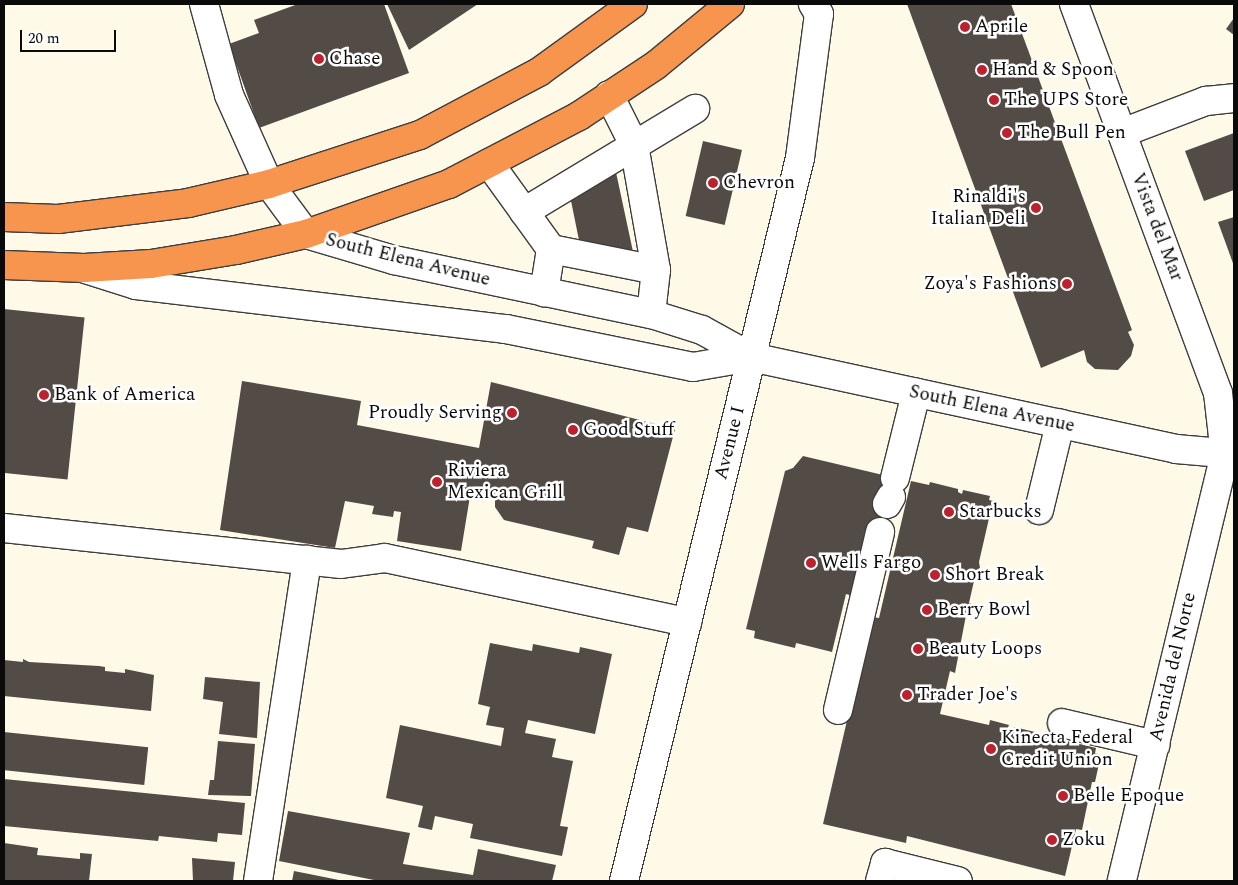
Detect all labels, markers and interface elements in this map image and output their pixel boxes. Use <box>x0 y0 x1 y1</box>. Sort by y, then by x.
place label: Aprile <box>975 16 1028 38</box>
scale bar <box>22 20 119 52</box>
marker: Aprile <box>959 21 971 33</box>
text: 20 m <box>28 27 60 50</box>
place label: Chase <box>329 48 380 70</box>
marker: Chase <box>313 53 325 65</box>
place label: Hand & Spoon <box>992 59 1114 81</box>
marker: Hand & Spoon <box>976 64 988 76</box>
place label: The UPS Store <box>1004 89 1128 111</box>
marker: The UPS Store <box>988 94 1000 106</box>
place label: The Bull Pen <box>1017 122 1126 144</box>
marker: The Bull Pen <box>1001 127 1013 139</box>
street label: Vista del Mar <box>1126 170 1188 284</box>
place label: Chevron <box>723 172 795 194</box>
marker: Chevron <box>707 177 719 189</box>
place label: Rinaldi's Italian Deli <box>931 186 1026 230</box>
marker: Rinaldi's Italian Deli <box>1030 202 1042 214</box>
street label: South Elena Avenue <box>323 229 493 291</box>
place label: Zoya's Fashions <box>924 273 1057 295</box>
marker: Zoya's Fashions <box>1061 278 1073 290</box>
street label: South Elena Avenue <box>907 380 1077 438</box>
place label: Bank of America <box>54 384 195 406</box>
marker: Bank of America <box>38 389 50 401</box>
place label: Proudly Serving <box>368 402 502 424</box>
street label: Avenue I <box>710 404 750 482</box>
marker: Proudly Serving <box>506 407 518 419</box>
place label: Good Stuff <box>583 419 674 441</box>
marker: Good Stuff <box>567 424 579 436</box>
place label: Riviera Mexican Grill <box>447 460 563 504</box>
marker: Riviera Mexican Grill <box>431 476 443 488</box>
place label: Starbucks <box>959 501 1042 523</box>
marker: Starbucks <box>943 506 955 518</box>
place label: Wells Fargo <box>821 552 921 574</box>
marker: Wells Fargo <box>805 557 817 569</box>
place label: Short Break <box>945 564 1045 586</box>
marker: Short Break <box>929 569 941 581</box>
street label: Avenida del Norte <box>1145 590 1201 744</box>
place label: Berry Bowl <box>937 599 1031 621</box>
marker: Berry Bowl <box>921 604 933 616</box>
place label: Beauty Loops <box>928 638 1042 660</box>
marker: Beauty Loops <box>912 643 924 655</box>
place label: Trader Joe's <box>917 684 1018 706</box>
marker: Trader Joe's <box>901 689 913 701</box>
place label: Kinecta Federal Credit Union <box>1001 727 1133 771</box>
marker: Kinecta Federal Credit Union <box>985 743 997 755</box>
place label: Belle Epoque <box>1073 785 1184 807</box>
marker: Belle Epoque <box>1057 790 1069 802</box>
place label: Zoku <box>1062 829 1105 851</box>
marker: Zoku <box>1046 834 1058 846</box>

